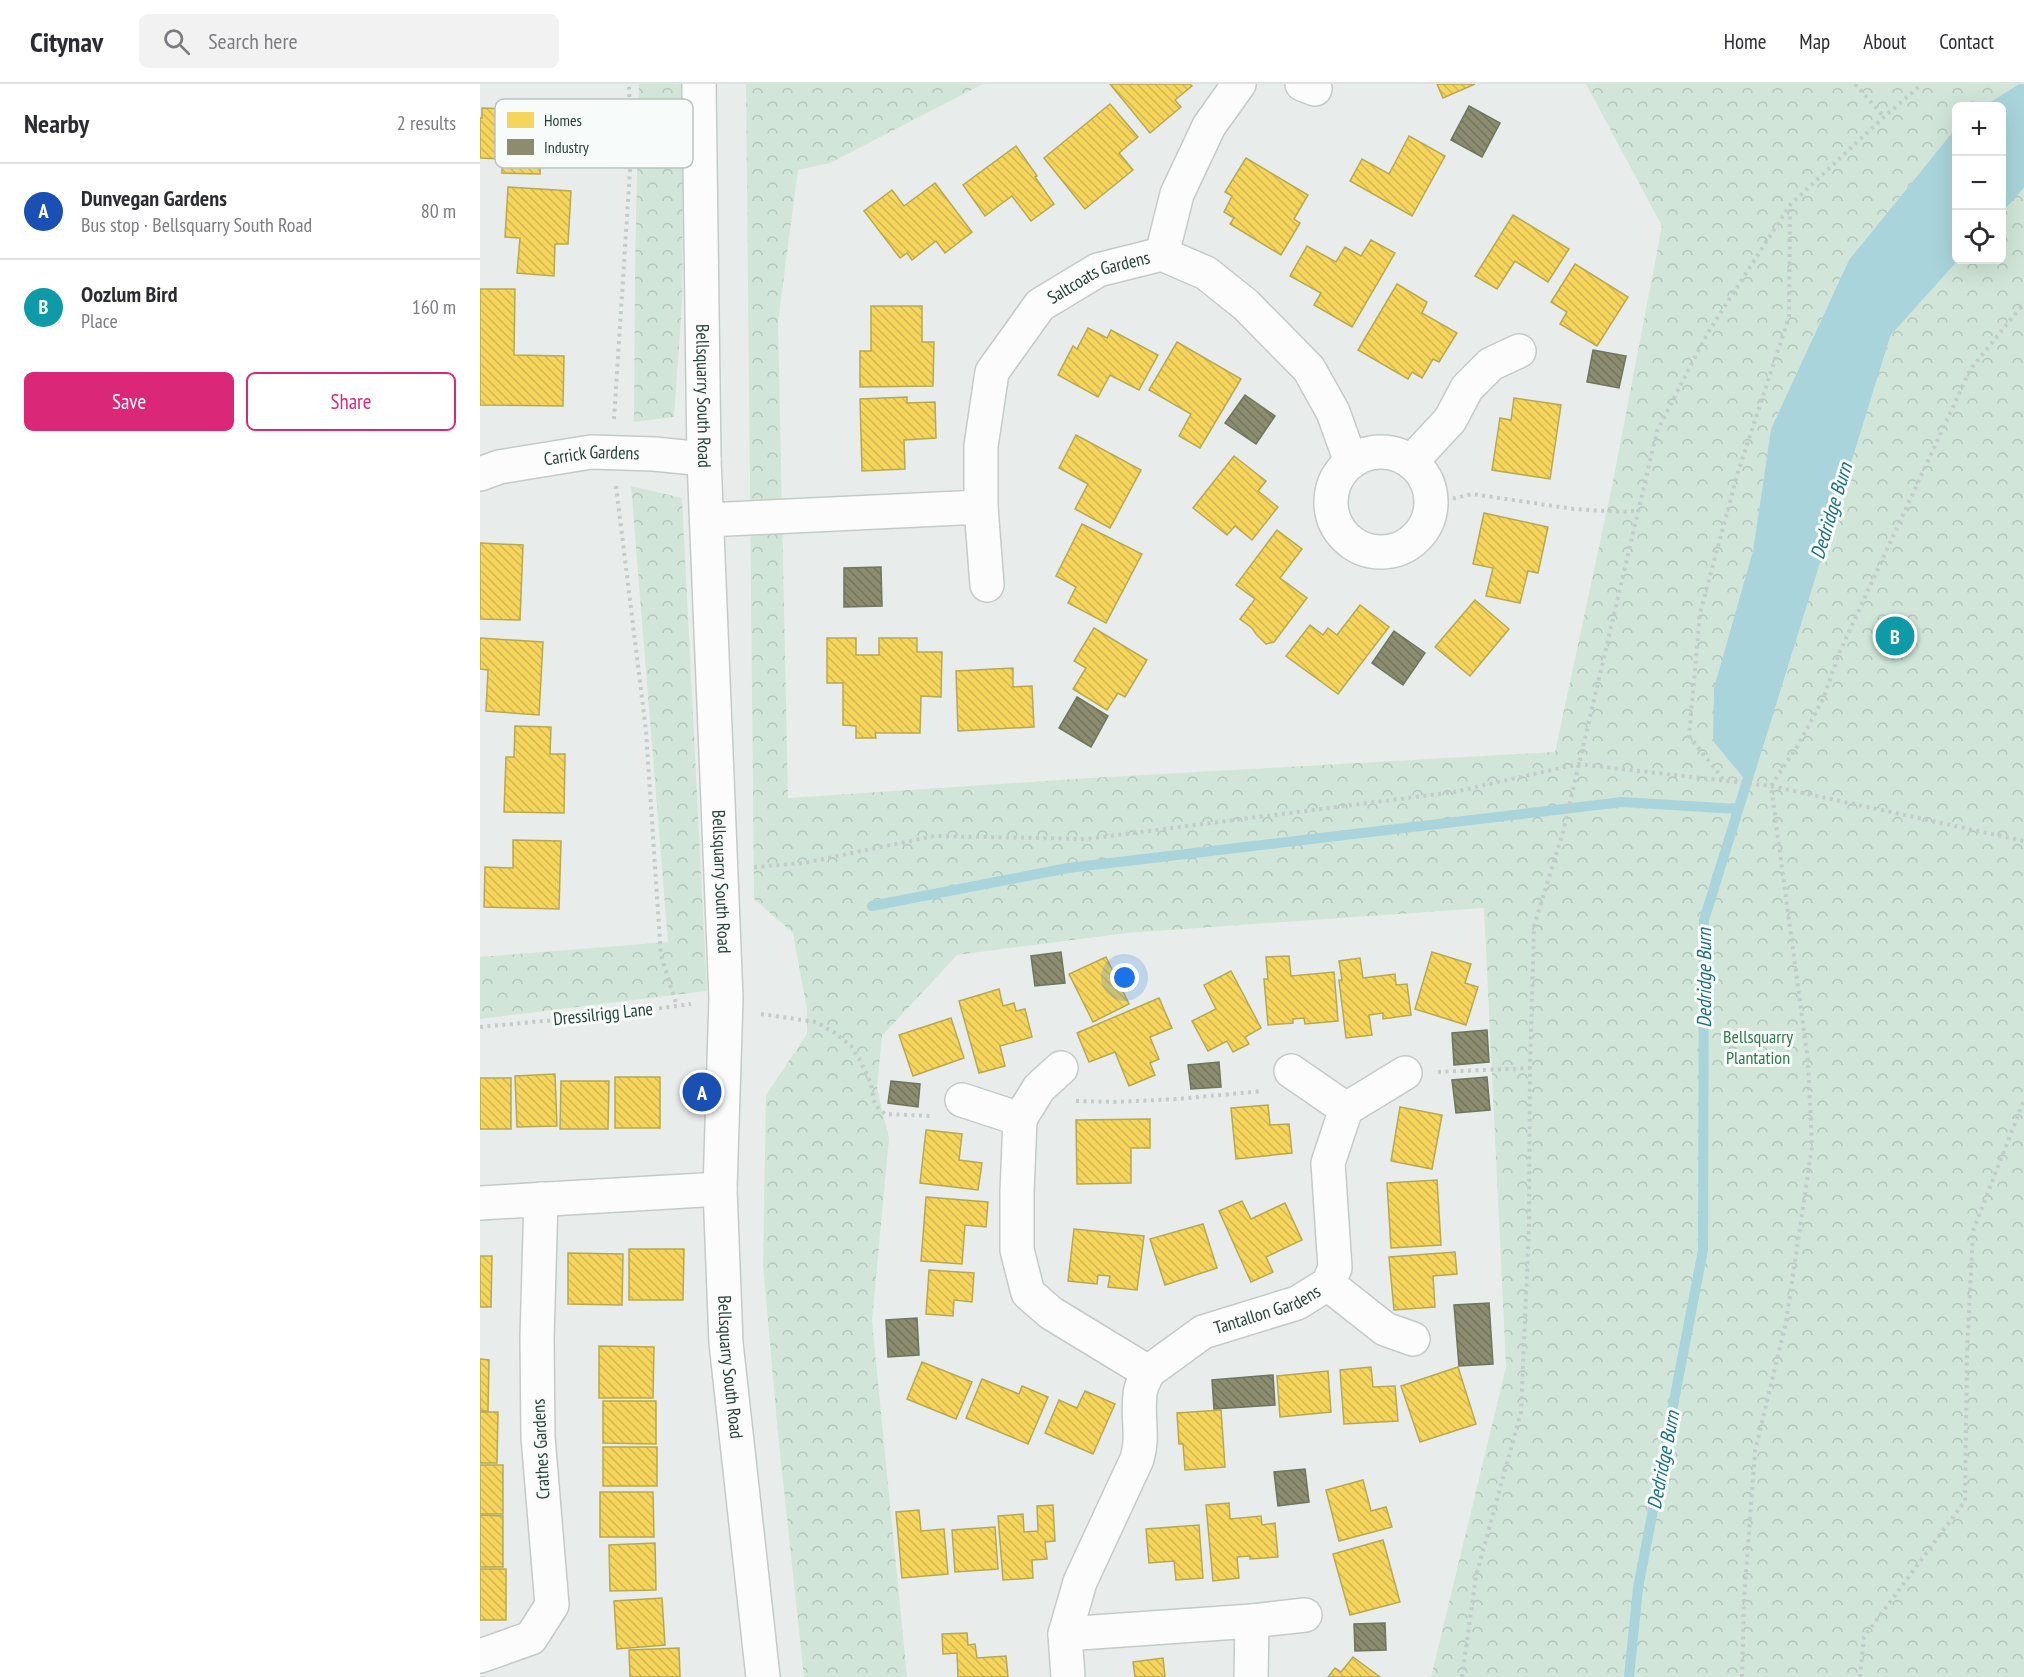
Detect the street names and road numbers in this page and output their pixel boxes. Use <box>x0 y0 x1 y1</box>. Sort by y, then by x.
street label: Saltcoats Gardens <box>1043 245 1152 309</box>
street label: Bellsquarry South Road <box>691 324 716 468</box>
street label: Carrick Gardens <box>542 440 640 470</box>
street label: Bellsquarry South Road <box>707 809 736 954</box>
street label: Dressilrigg Lane <box>552 997 654 1030</box>
street label: Tantallon Gardens <box>1211 1279 1325 1339</box>
street label: Bellsquarry South Road <box>713 1295 749 1440</box>
street label: Crathes Gardens <box>526 1398 555 1500</box>

